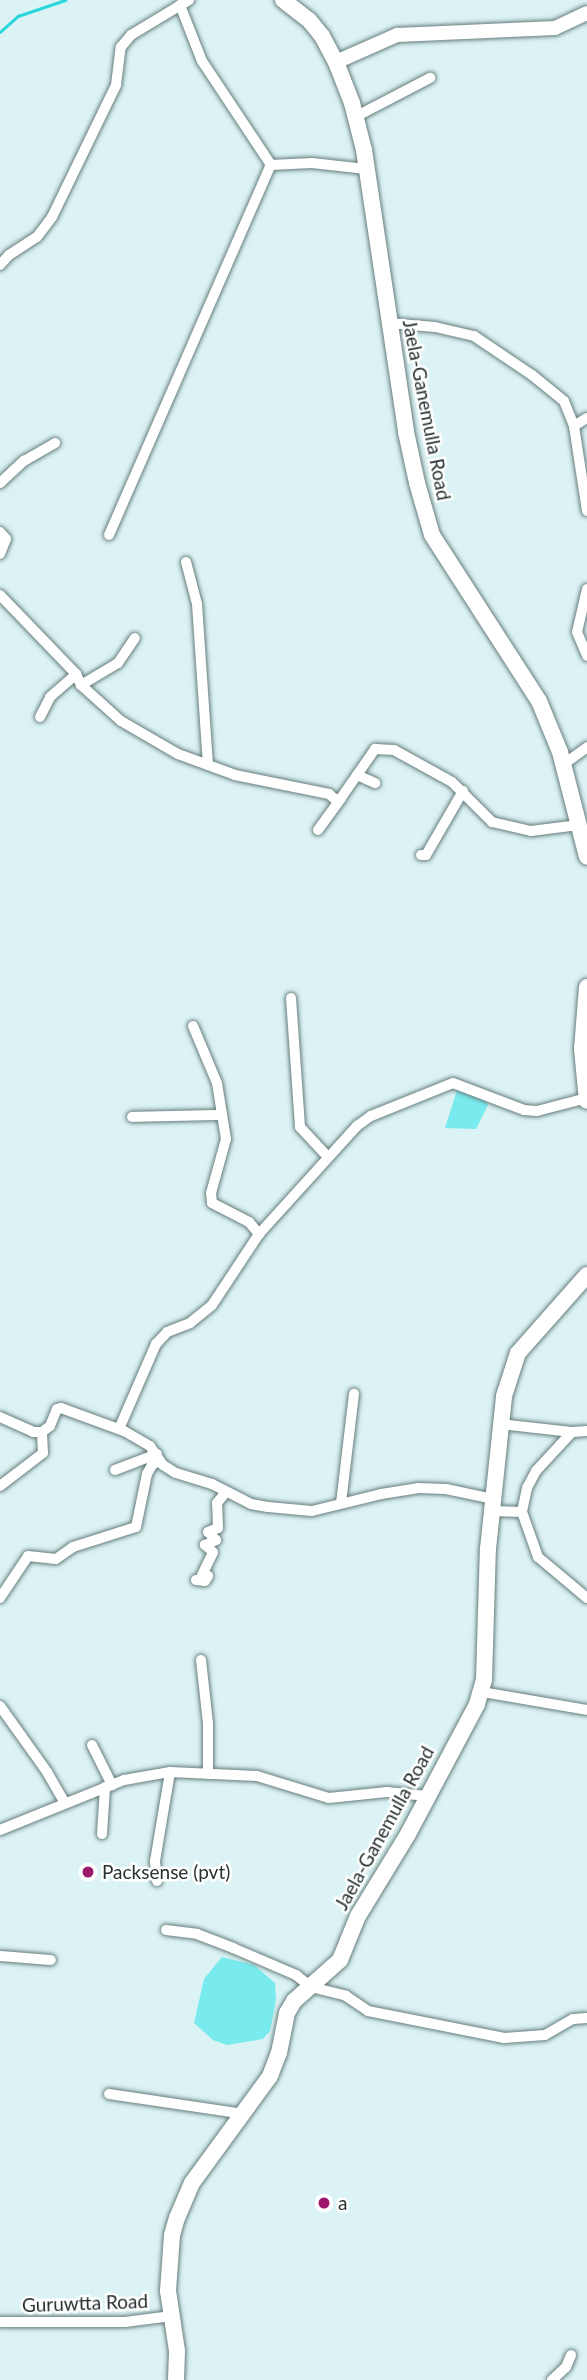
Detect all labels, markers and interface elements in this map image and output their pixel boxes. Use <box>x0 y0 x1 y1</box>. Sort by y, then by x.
street label: Jaela-Ganemulla Road <box>398 318 456 502</box>
street label: Jaela-Ganemulla Road <box>330 1742 438 1914</box>
place label: Packsense (pvt) <box>102 1861 230 1883</box>
marker: Packsense (pvt) <box>80 1864 96 1880</box>
place label: a <box>338 2192 347 2214</box>
marker: a <box>316 2195 332 2211</box>
street label: Guruwtta Road <box>22 2289 148 2317</box>

